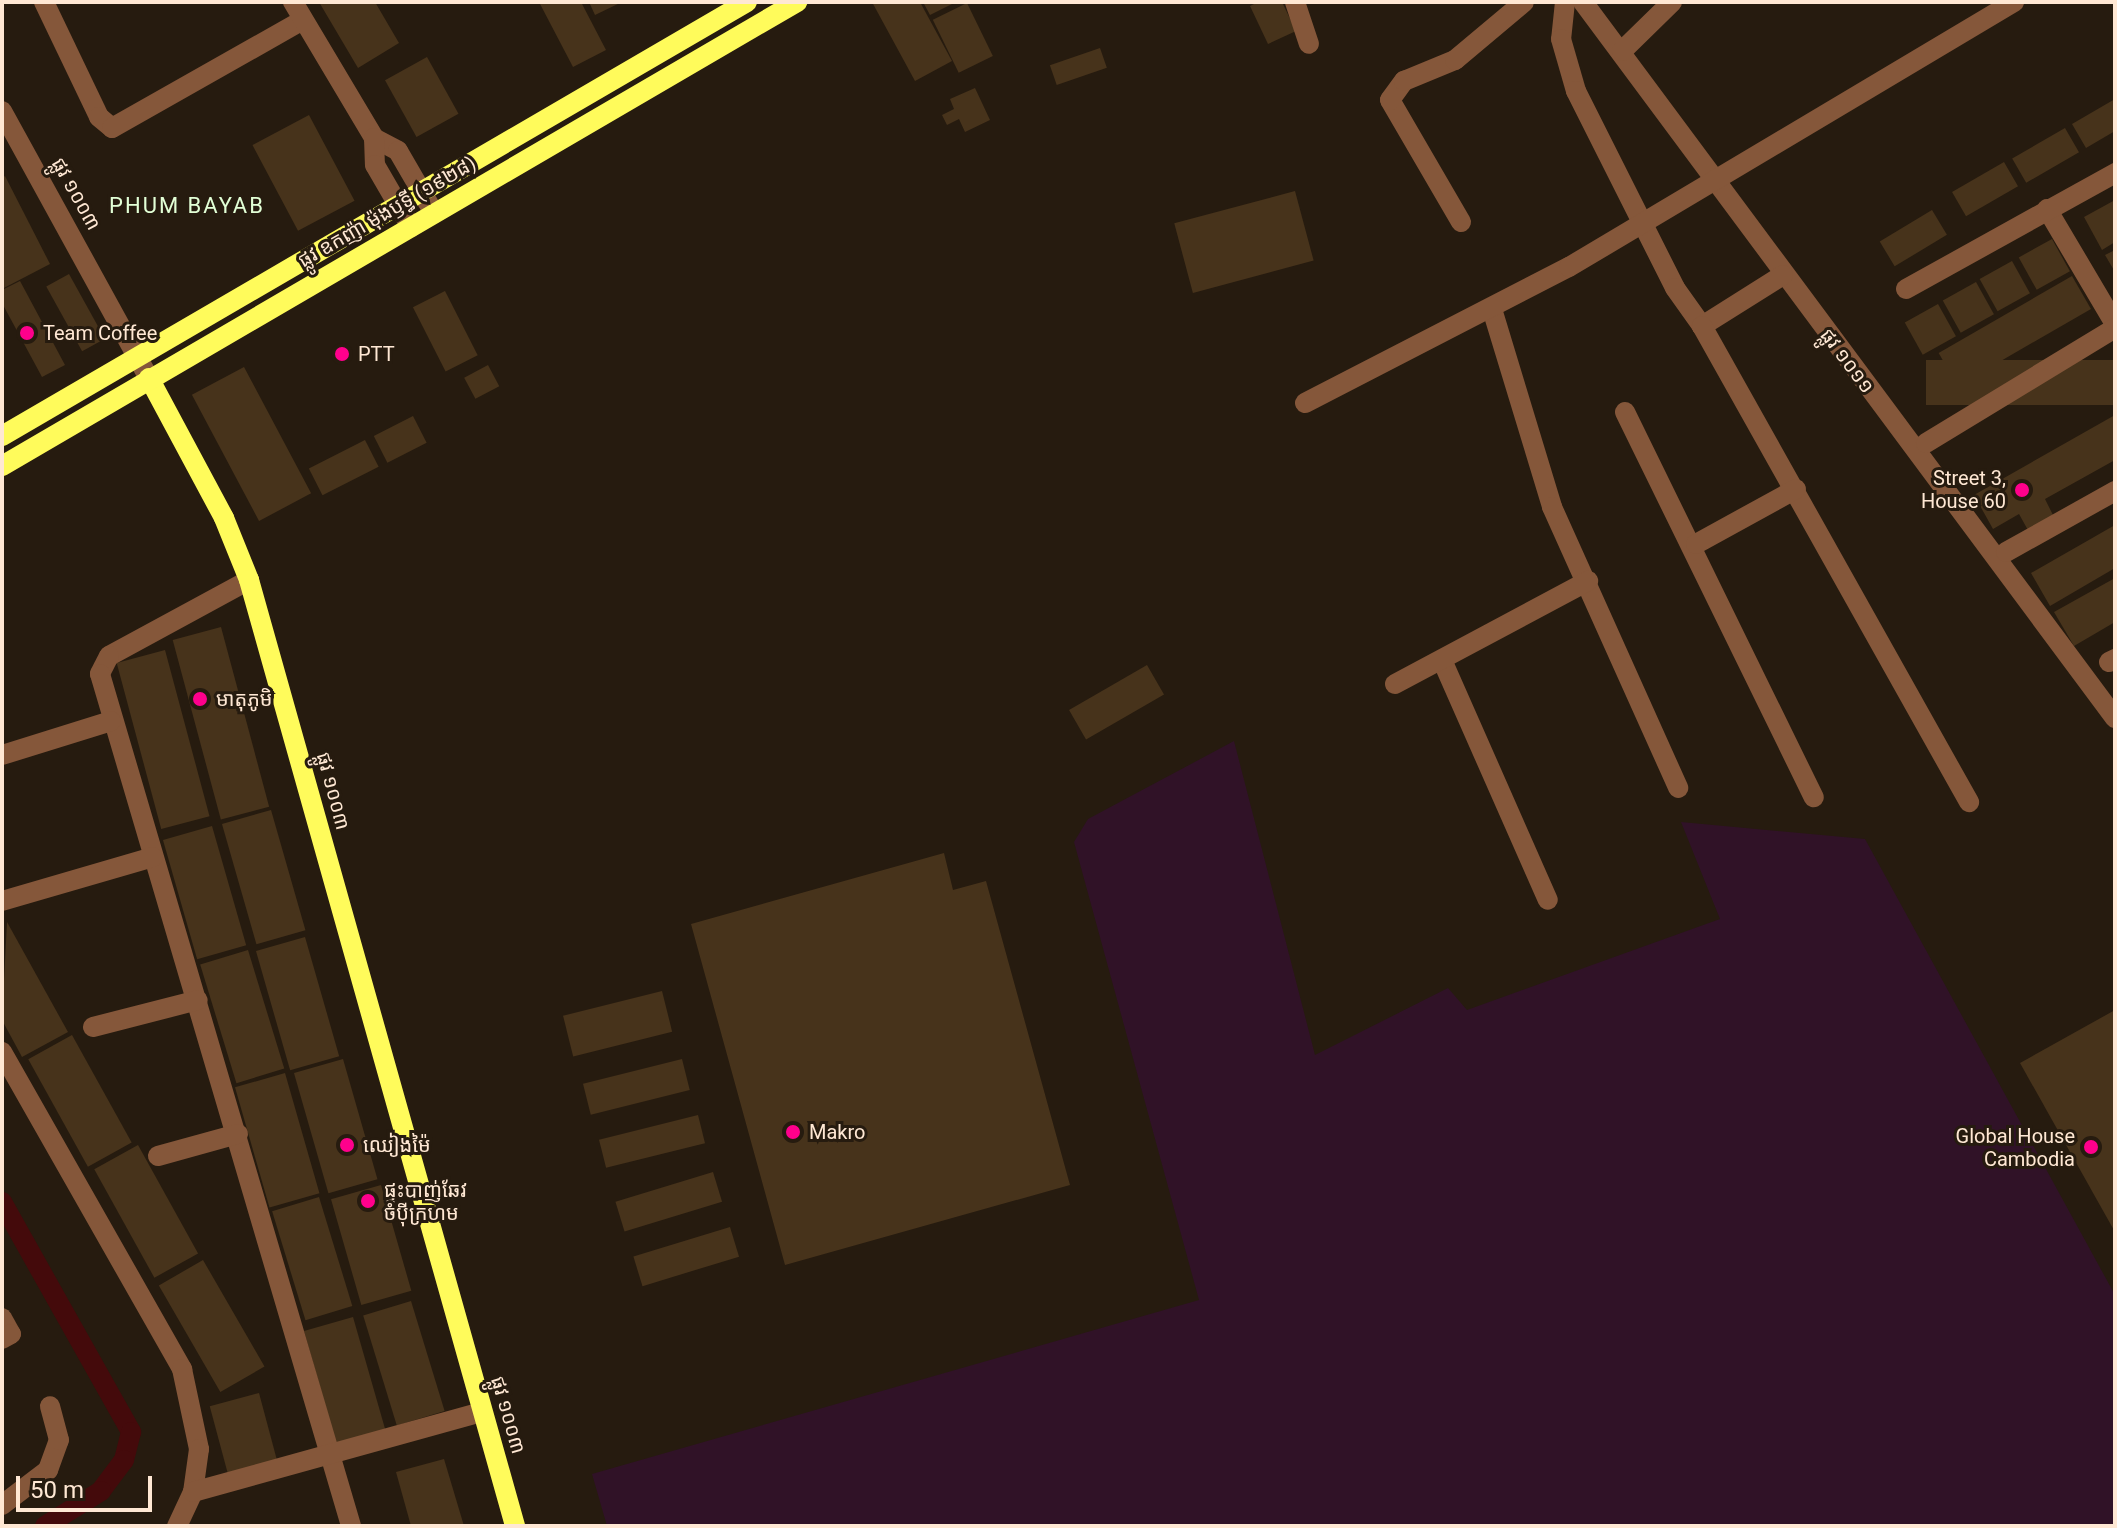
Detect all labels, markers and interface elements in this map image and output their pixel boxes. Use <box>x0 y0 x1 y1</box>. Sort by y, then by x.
street label: ផ្លូវ ឧកញ៉ា ម៉ុងឫទ្ធី (១៩២៨) <box>294 151 480 273</box>
street label: ផ្លូវ ១០០៣ <box>46 153 106 235</box>
district label: PHUM BAYAB <box>109 193 265 219</box>
place label: Team Coffee <box>43 321 157 345</box>
marker: Team Coffee <box>18 324 36 342</box>
street label: ផ្លូវ ១០១១ <box>1815 324 1879 398</box>
place label: PTT <box>358 342 395 366</box>
marker: PTT <box>333 345 351 363</box>
place label: Street 3, House 60 <box>1921 466 2006 513</box>
marker: Street 3, House 60 <box>2013 481 2031 499</box>
place label: មាតុភូមិ <box>216 687 273 711</box>
marker: មាតុភូមិ <box>191 690 209 708</box>
street label: ផ្លូវ ១០០៣ <box>311 749 355 833</box>
place label: Makro <box>809 1120 865 1144</box>
marker: Makro <box>784 1123 802 1141</box>
place label: Global House Cambodia <box>1956 1124 2075 1171</box>
place label: ឈៀងម៉ៃ <box>363 1133 431 1157</box>
marker: ឈៀងម៉ៃ <box>338 1136 356 1154</box>
marker: Global House Cambodia <box>2082 1138 2100 1156</box>
place label: ផ្ទះបាញ់ឆែវ ចំប៉ីក្រហម <box>384 1178 467 1225</box>
marker: ផ្ទះបាញ់ឆែវ ចំប៉ីក្រហម <box>359 1192 377 1210</box>
street label: ផ្លូវ ១០០៣ <box>486 1373 530 1457</box>
scale bar <box>20 1460 156 1510</box>
text: 50 m <box>30 1476 84 1504</box>

